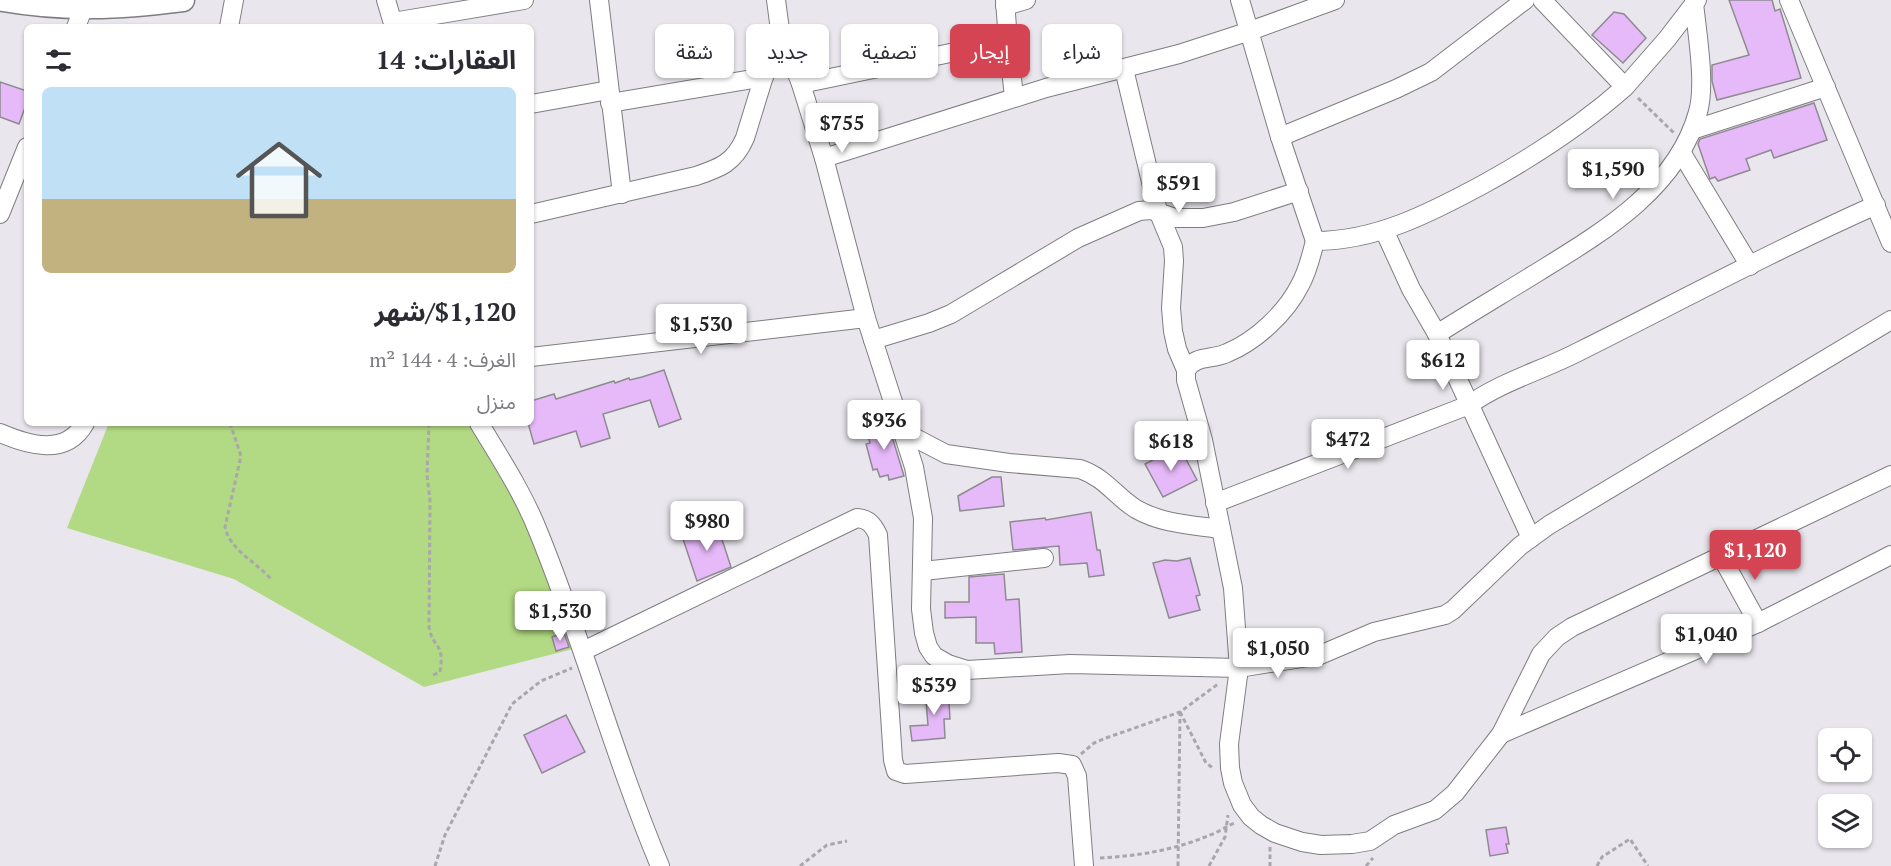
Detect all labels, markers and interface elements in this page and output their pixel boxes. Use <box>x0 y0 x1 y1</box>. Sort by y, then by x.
chip: شقة <box>655 24 734 78</box>
chip: جديد <box>746 24 829 78</box>
chip: تصفية <box>841 24 938 78</box>
chip: إيجار <box>950 24 1030 78</box>
chip: شراء <box>1042 24 1122 78</box>
text: العقارات: 14 <box>376 42 516 76</box>
icon: filters <box>42 44 75 77</box>
pin: $755 <box>806 103 878 154</box>
text: $755 <box>819 109 865 136</box>
icon: home <box>225 126 333 234</box>
pin: $1,590 <box>1564 149 1662 200</box>
text: $1,590 <box>1582 155 1644 182</box>
pin: $591 <box>1143 163 1215 214</box>
text: $591 <box>1156 169 1202 196</box>
text: $1,120/شهر <box>374 294 516 328</box>
pin: $1,530 <box>652 304 750 355</box>
text: $1,530 <box>670 310 732 337</box>
pin: $612 <box>1407 340 1479 391</box>
text: الغرف: 4 · 144 m² <box>369 346 516 373</box>
text: $612 <box>1420 346 1466 373</box>
text: منزل <box>477 388 516 415</box>
pin: $936 <box>848 400 920 451</box>
text: $936 <box>861 406 907 433</box>
pin: $472 <box>1312 419 1384 470</box>
pin: $618 <box>1135 421 1207 472</box>
text: $472 <box>1325 425 1371 452</box>
text: $618 <box>1148 427 1194 454</box>
pin: $980 <box>671 501 743 552</box>
text: $980 <box>684 507 730 534</box>
pin: $1,120 <box>1706 530 1804 581</box>
text: $1,120 <box>1724 536 1786 563</box>
pin: $1,530 <box>511 591 609 642</box>
text: $1,530 <box>529 597 591 624</box>
pin: $1,040 <box>1657 614 1755 665</box>
text: $1,040 <box>1675 620 1737 647</box>
pin: $1,050 <box>1229 628 1327 679</box>
text: $1,050 <box>1247 634 1309 661</box>
pin: $539 <box>898 665 970 716</box>
text: $539 <box>911 671 957 698</box>
map controls <box>1818 728 1872 848</box>
button: locate <box>1818 728 1872 782</box>
button: layers <box>1818 794 1872 848</box>

